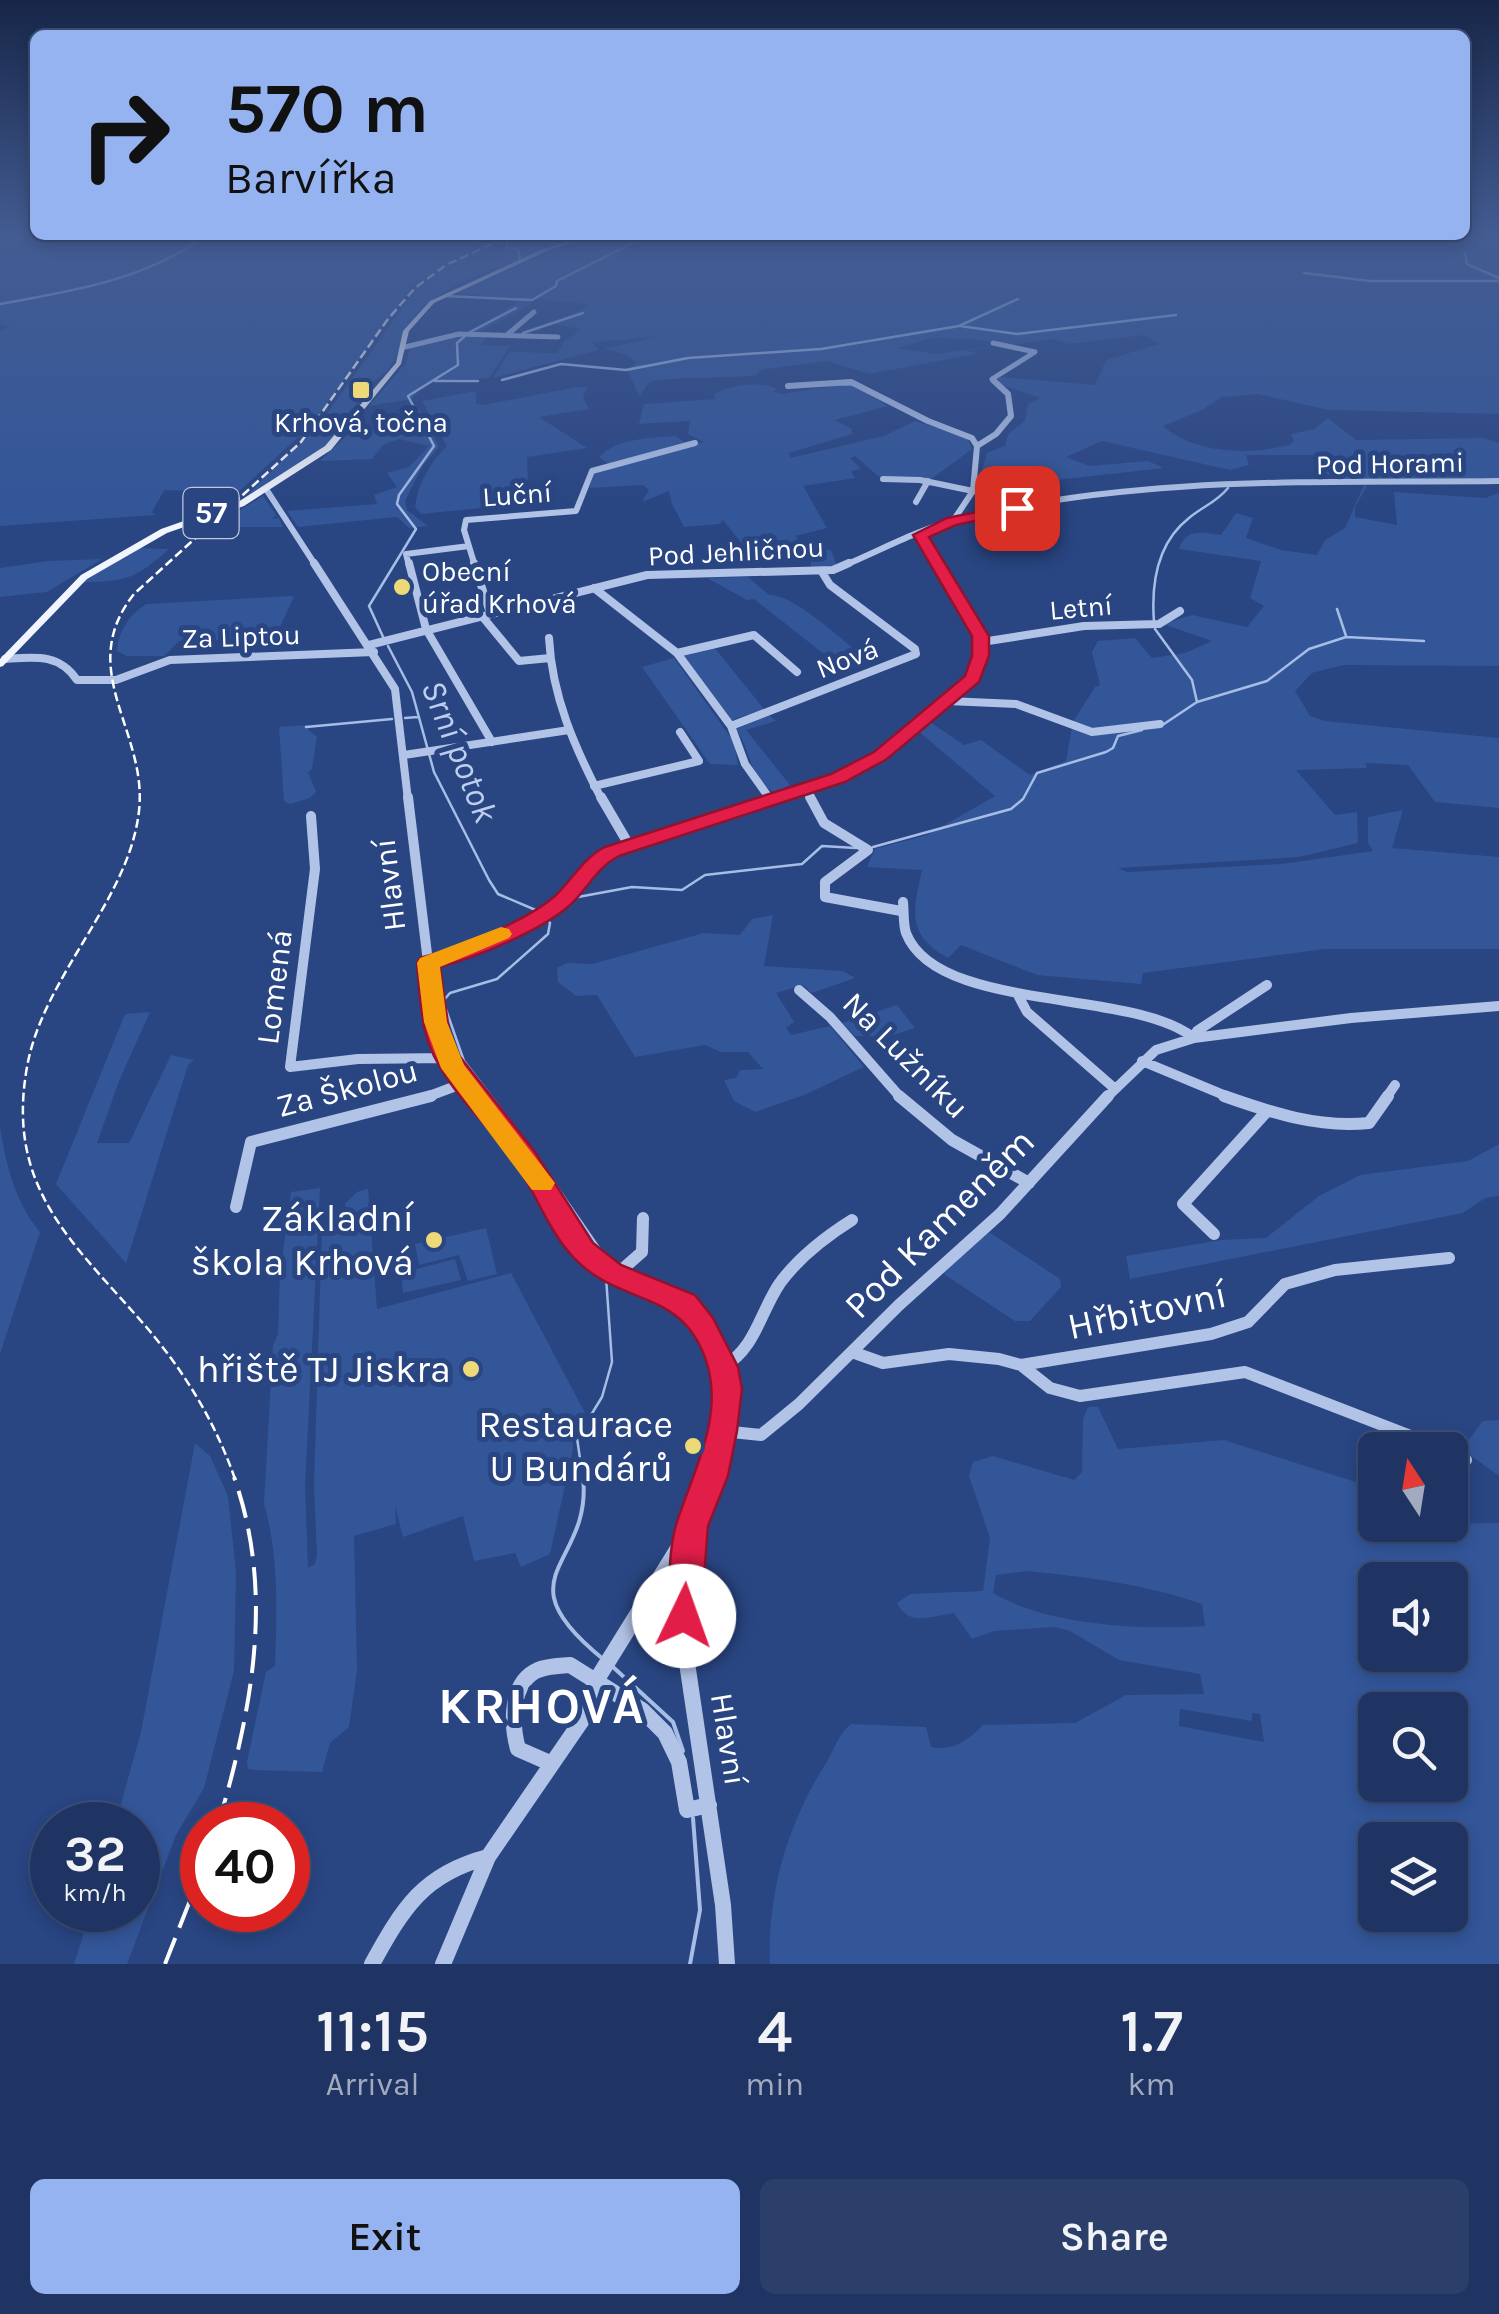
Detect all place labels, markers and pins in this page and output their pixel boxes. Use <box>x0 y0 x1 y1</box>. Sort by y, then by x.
marker: Krhová, točna <box>350 379 372 401</box>
place label: Krhová, točna <box>274 406 448 439</box>
pin <box>975 466 1060 551</box>
place label: Obecní úřad Krhová <box>422 555 577 620</box>
marker: Obecní úřad Krhová <box>391 576 413 598</box>
place label: Základní škola Krhová <box>191 1196 415 1285</box>
marker: Základní škola Krhová <box>423 1229 445 1251</box>
place label: hřiště TJ Jiskra <box>197 1347 451 1392</box>
marker: hřiště TJ Jiskra <box>460 1358 482 1380</box>
place label: Restaurace U Bundárů <box>478 1402 673 1491</box>
marker: Restaurace U Bundárů <box>682 1435 704 1457</box>

